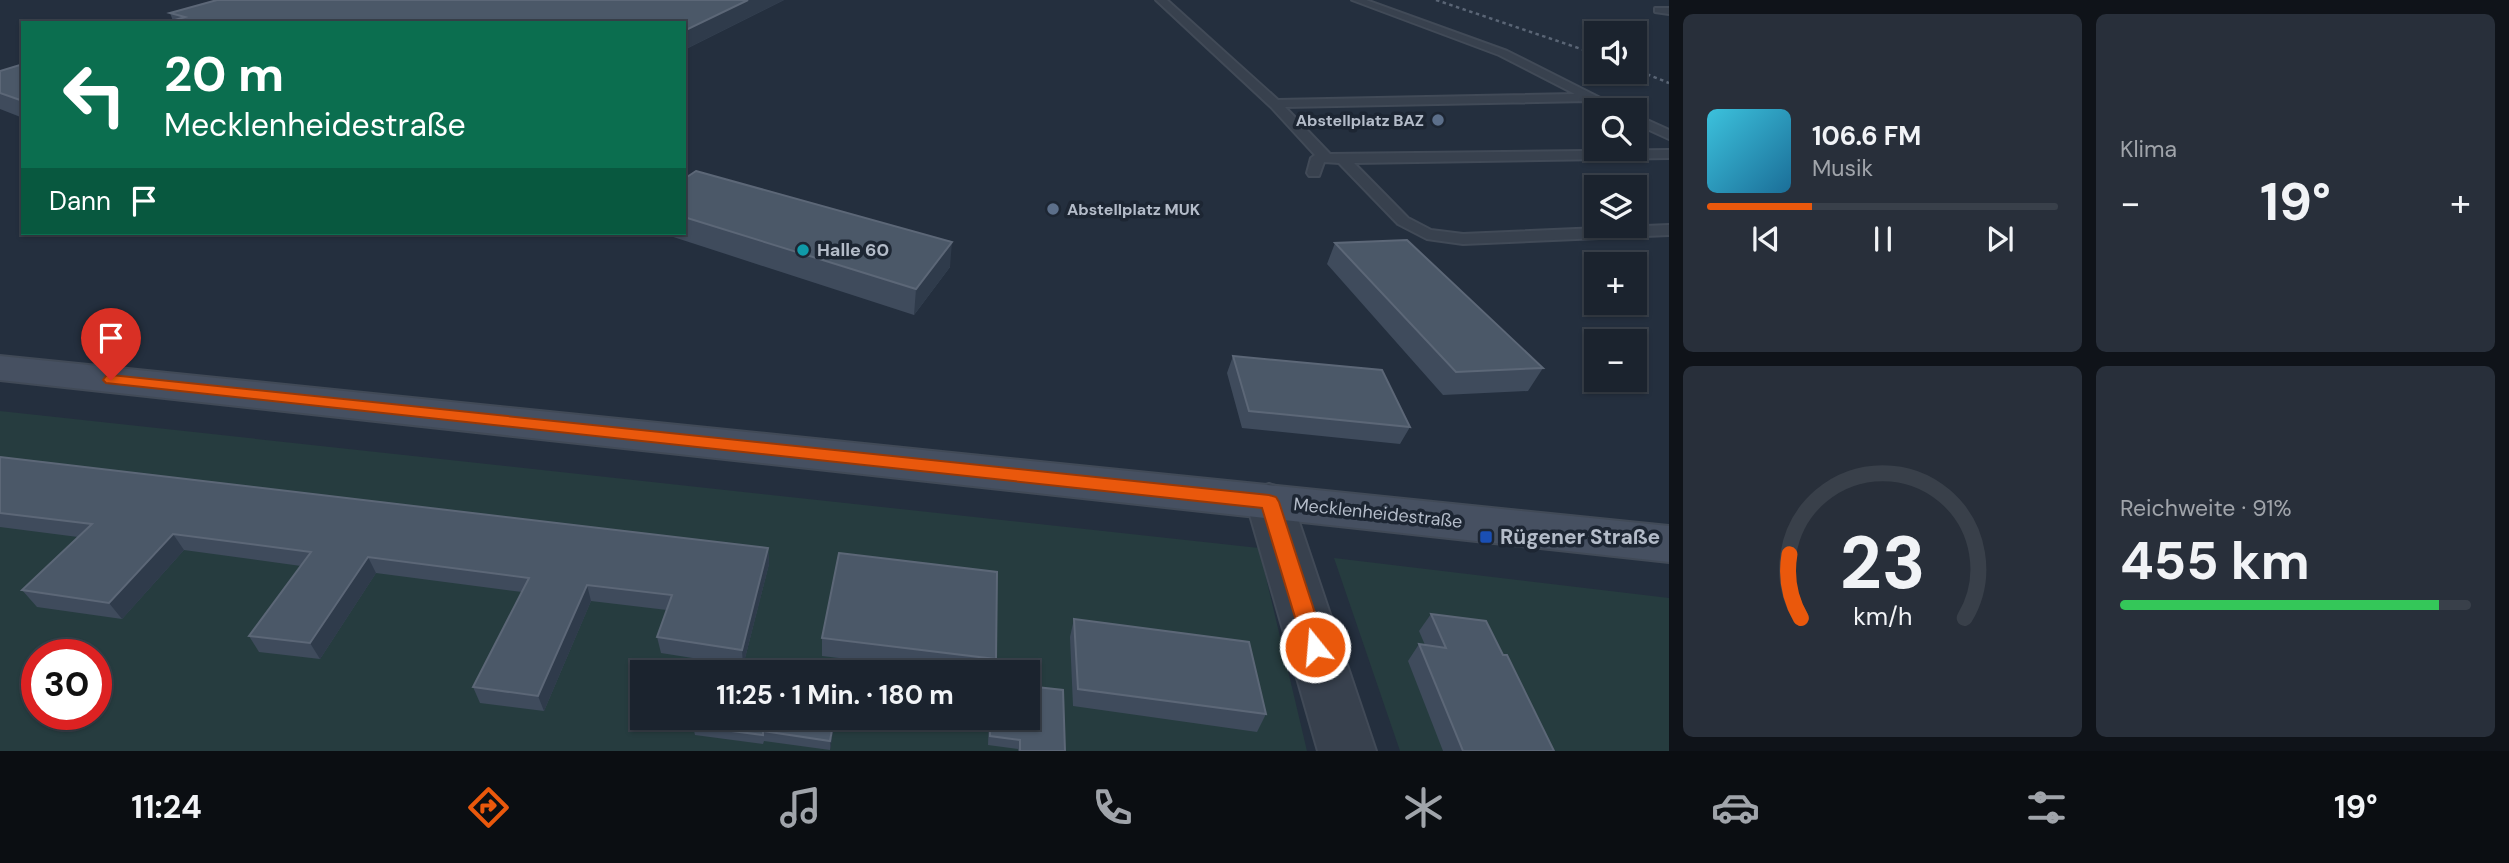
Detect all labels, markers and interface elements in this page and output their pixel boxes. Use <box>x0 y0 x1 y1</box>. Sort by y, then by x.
map controls <box>1584 21 1647 392</box>
button: sound <box>1584 21 1647 84</box>
text: 20 m <box>164 42 284 106</box>
icon: left <box>49 49 140 140</box>
button: search <box>1584 98 1647 161</box>
text: Mecklenheidestraße <box>164 104 466 146</box>
place label: Abstellplatz BAZ <box>1296 110 1424 131</box>
marker: Abstellplatz BAZ <box>1430 112 1446 128</box>
text: 106.6 FM <box>1812 119 1921 153</box>
text: Klima <box>2120 134 2177 164</box>
text: Musik <box>1812 153 1873 183</box>
text: 19° <box>2260 168 2331 236</box>
button: layers <box>1584 175 1647 238</box>
text: − <box>2120 178 2141 228</box>
text: + <box>2450 178 2471 228</box>
icon: arrive <box>125 182 163 220</box>
text: Dann <box>49 184 111 218</box>
place label: Abstellplatz MUK <box>1067 199 1201 220</box>
marker: Abstellplatz MUK <box>1045 201 1061 217</box>
icon: previous <box>1747 220 1785 258</box>
icon: pause <box>1864 220 1902 258</box>
icon: next <box>1981 220 2019 258</box>
place label: Halle 60 <box>817 238 889 262</box>
marker: Halle 60 <box>795 242 811 258</box>
button: + <box>1584 252 1647 315</box>
pin <box>81 308 141 380</box>
icon: arrive <box>92 319 130 357</box>
button: − <box>1584 329 1647 392</box>
street label: Mecklenheidestraße <box>1292 492 1464 534</box>
text: Reichweite · 91% <box>2120 493 2292 523</box>
text: 23 <box>1840 516 1925 611</box>
place label: Rügener Straße <box>1500 523 1660 551</box>
text: 455 km <box>2120 527 2310 595</box>
marker: Rügener Straße <box>1478 529 1494 545</box>
text: km/h <box>1853 599 1912 632</box>
position arrow <box>1278 610 1352 684</box>
speed limit sign: 30 <box>21 639 112 730</box>
text: 11:25 · 1 Min. · 180 m <box>716 678 954 712</box>
icon: directions <box>464 783 513 832</box>
icon: music <box>776 783 825 832</box>
icon: phone <box>1088 783 1137 832</box>
icon: climate <box>1399 783 1448 832</box>
icon: car <box>1711 783 1760 832</box>
icon: filters <box>2022 783 2071 832</box>
text: 11:24 <box>131 786 202 828</box>
text: 19° <box>2334 786 2378 828</box>

